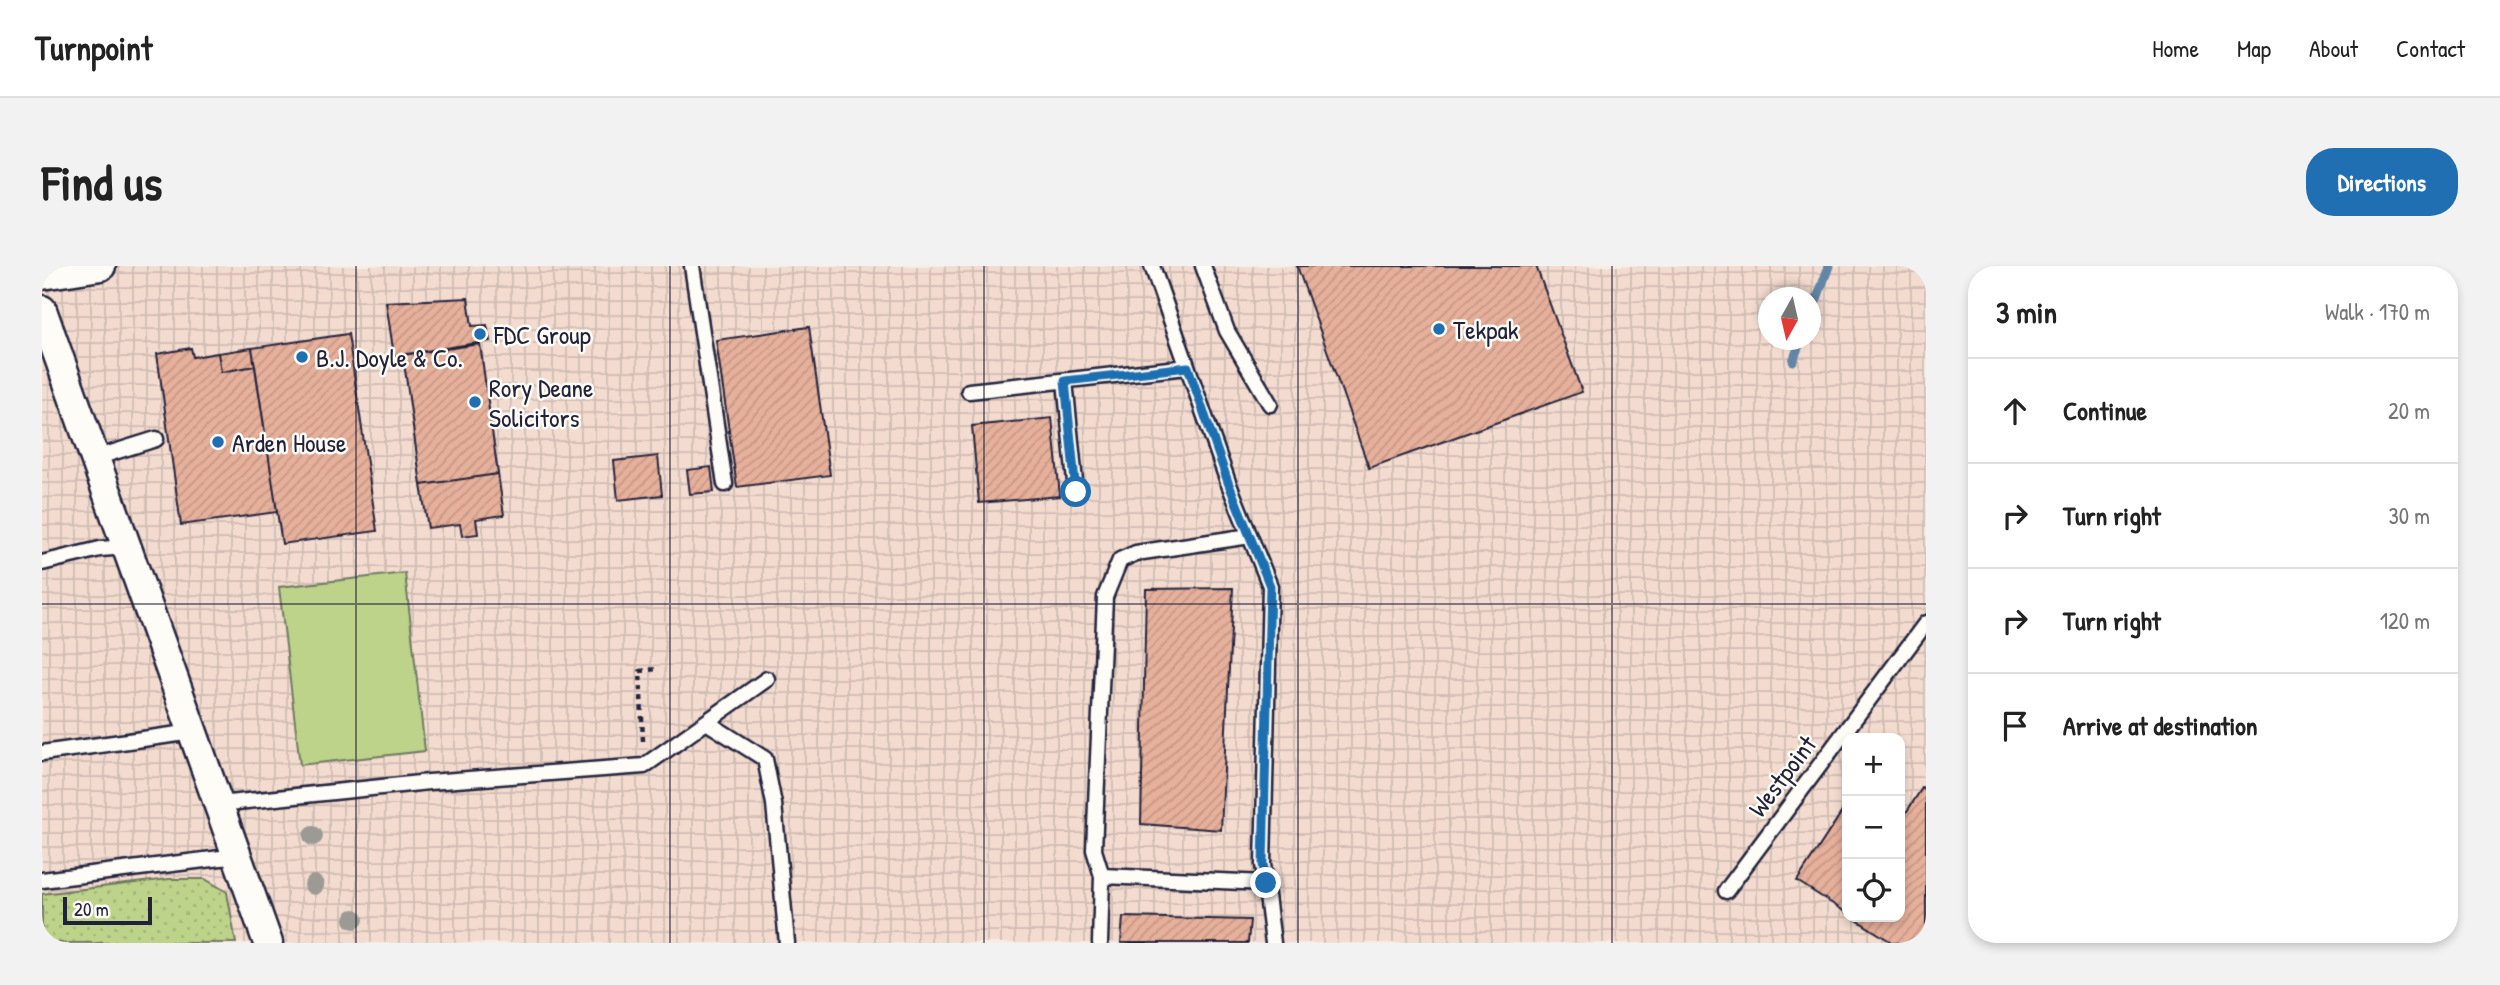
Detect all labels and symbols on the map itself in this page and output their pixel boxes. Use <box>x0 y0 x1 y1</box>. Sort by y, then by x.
north arrow <box>1758 287 1821 350</box>
place label: Tekpak <box>1453 312 1519 347</box>
place label: FDC Group <box>493 317 591 352</box>
marker: Tekpak <box>1431 321 1447 337</box>
marker: FDC Group <box>472 326 488 342</box>
place label: B.J. Doyle & Co. <box>316 340 463 375</box>
marker: B.J. Doyle & Co. <box>294 349 310 365</box>
place label: Rory Deane Solicitors <box>489 370 593 435</box>
marker: Rory Deane Solicitors <box>467 394 483 410</box>
place label: Arden House <box>232 425 346 460</box>
marker: Arden House <box>210 434 226 450</box>
route start <box>1060 476 1091 507</box>
street label: Westpoint <box>1740 727 1825 824</box>
route end <box>1250 867 1281 898</box>
scale bar <box>63 894 152 926</box>

